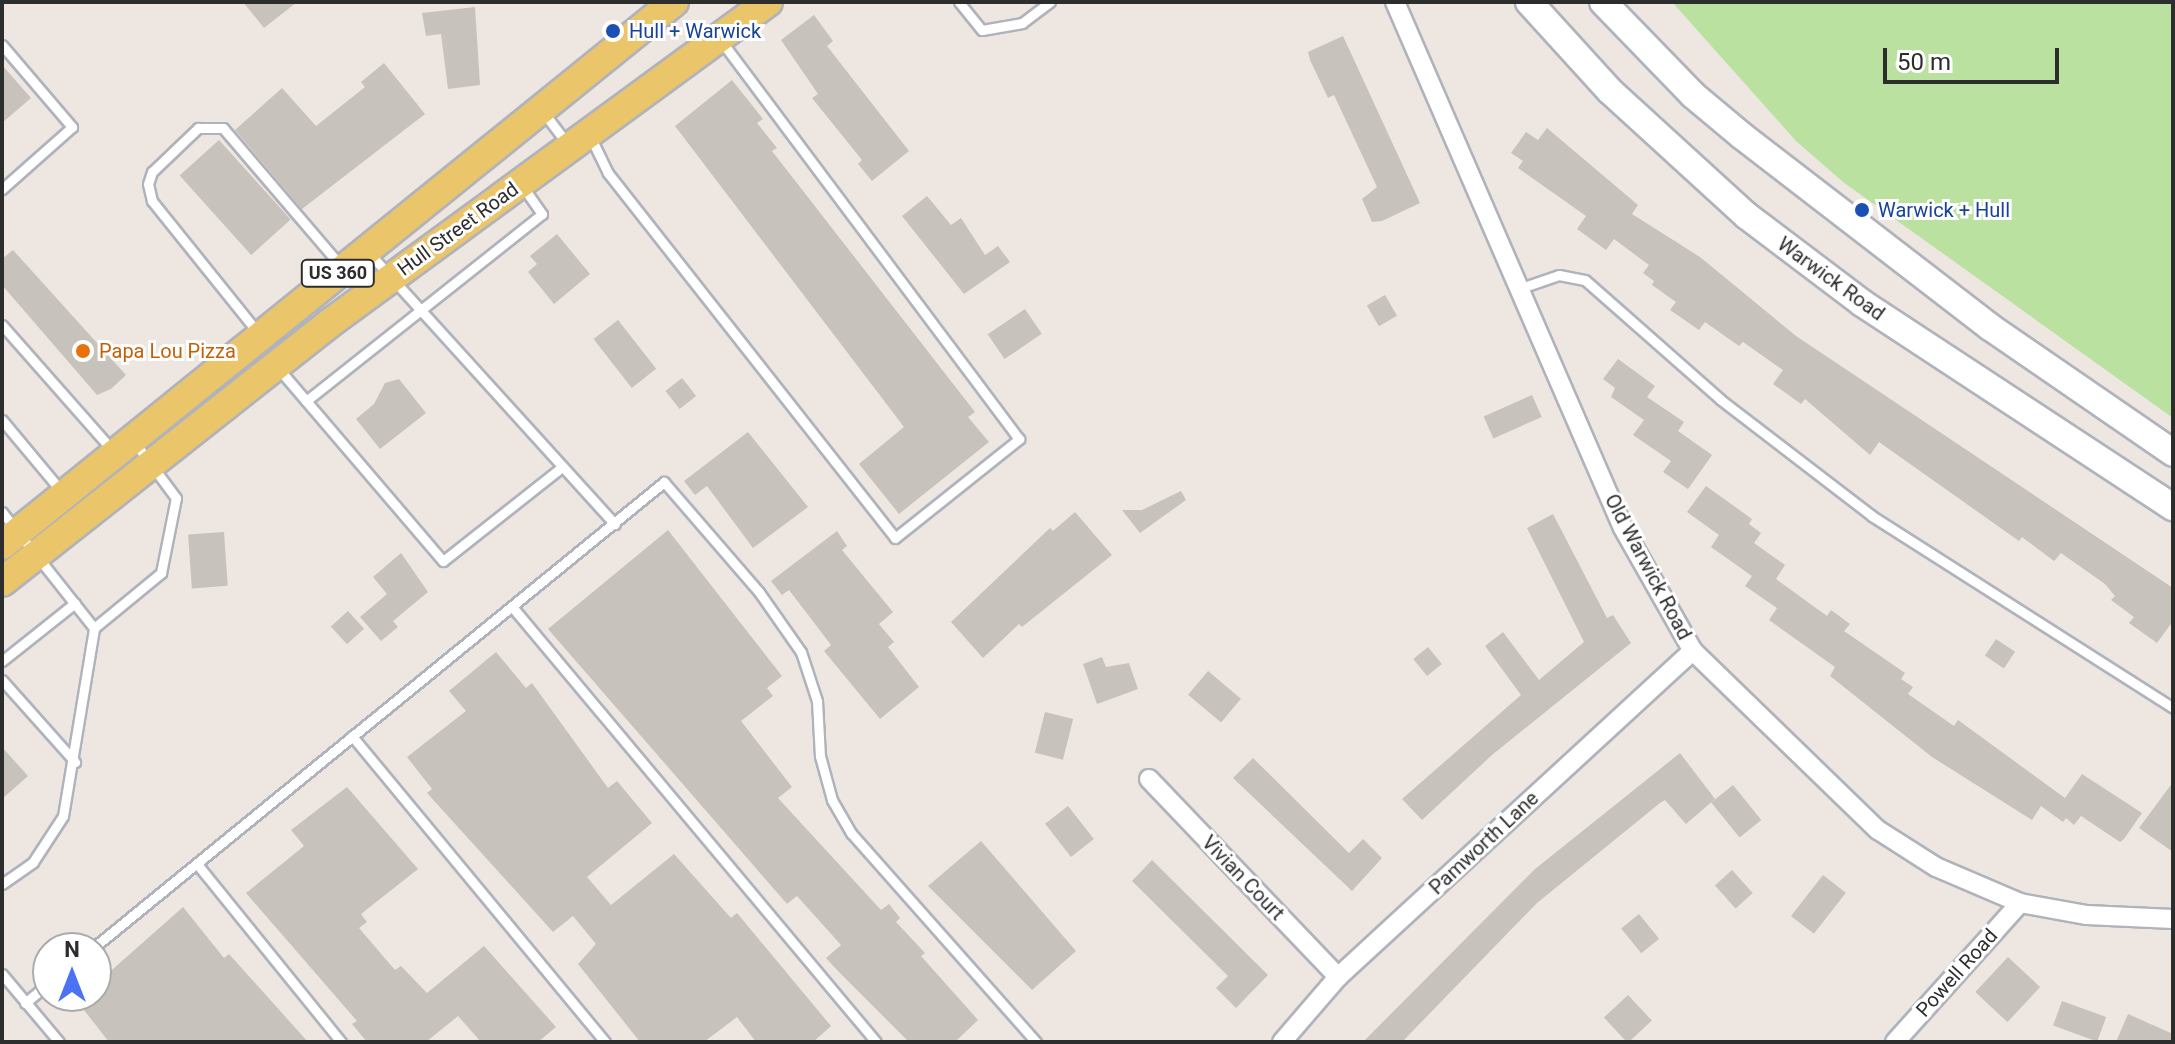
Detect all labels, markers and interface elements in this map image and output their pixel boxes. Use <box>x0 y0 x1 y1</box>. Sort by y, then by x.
place label: Hull + Warwick <box>629 19 761 43</box>
marker: Hull + Warwick <box>604 22 622 40</box>
scale bar <box>1887 32 2063 82</box>
text: 50 m <box>1897 48 1951 76</box>
street label: Hull Street Road <box>393 177 523 281</box>
place label: Warwick + Hull <box>1878 198 2010 222</box>
marker: Warwick + Hull <box>1853 201 1871 219</box>
street label: Warwick Road <box>1773 232 1889 326</box>
road number: US 360 <box>300 259 376 287</box>
place label: Papa Lou Pizza <box>99 339 236 363</box>
marker: Papa Lou Pizza <box>74 342 92 360</box>
street label: Old Warwick Road <box>1600 490 1696 644</box>
street label: Pamworth Lane <box>1424 786 1544 900</box>
street label: Vivian Court <box>1197 831 1289 925</box>
street label: Powell Road <box>1911 924 2003 1022</box>
north arrow <box>32 932 112 1012</box>
text: N <box>64 937 80 962</box>

